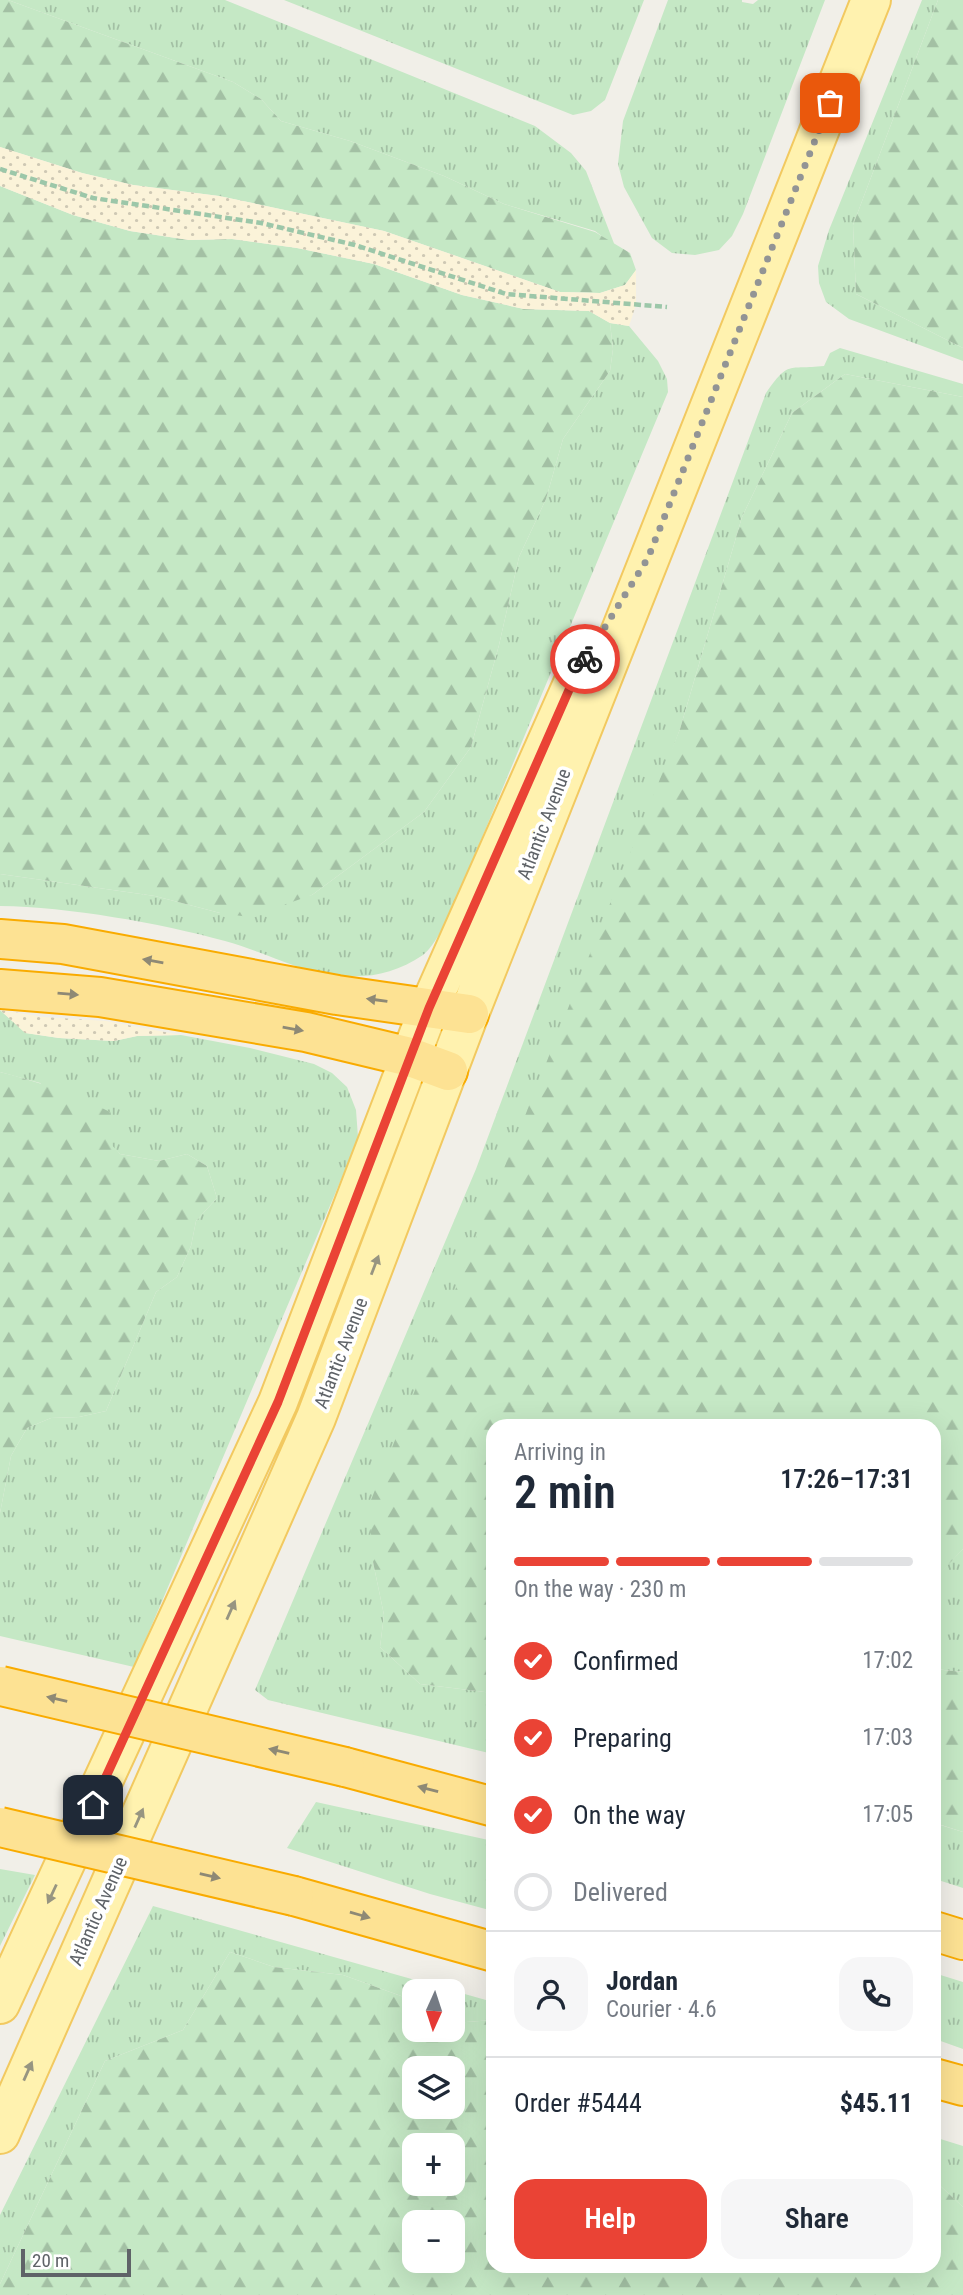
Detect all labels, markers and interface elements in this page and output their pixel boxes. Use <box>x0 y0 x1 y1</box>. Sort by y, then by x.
pin <box>800 73 860 133</box>
icon: bag <box>811 84 849 122</box>
courier <box>550 624 620 694</box>
icon: bike <box>566 640 604 678</box>
street label: Atlantic Avenue <box>512 765 576 883</box>
one-way arrow <box>142 955 164 966</box>
one-way arrow <box>57 989 79 1000</box>
one-way arrow <box>366 995 388 1006</box>
one-way arrow <box>282 1024 304 1035</box>
one-way arrow <box>370 1254 381 1275</box>
street label: Atlantic Avenue <box>309 1294 373 1412</box>
text: Arriving in <box>514 1439 606 1466</box>
text: 17:26–17:31 <box>780 1464 913 1494</box>
text: 2 min <box>514 1465 616 1519</box>
text: On the way · 230 m <box>514 1576 686 1603</box>
one-way arrow <box>226 1600 237 1621</box>
icon: check <box>514 1642 552 1680</box>
text: Confirmed <box>573 1646 679 1676</box>
text: 17:02 <box>862 1647 913 1674</box>
one-way arrow <box>46 1693 68 1704</box>
icon: check <box>514 1719 552 1757</box>
text: Preparing <box>573 1723 672 1753</box>
text: 17:03 <box>862 1724 913 1751</box>
one-way arrow <box>268 1745 290 1756</box>
pin <box>63 1775 123 1835</box>
one-way arrow <box>417 1784 438 1794</box>
icon: home <box>74 1786 112 1824</box>
icon: check <box>514 1796 552 1834</box>
text: On the way <box>573 1800 686 1830</box>
text: 17:05 <box>862 1801 913 1828</box>
one-way arrow <box>134 1808 145 1829</box>
street label: Atlantic Avenue <box>64 1853 132 1969</box>
one-way arrow <box>199 1871 221 1882</box>
text: Delivered <box>573 1877 668 1907</box>
one-way arrow <box>47 1884 58 1904</box>
one-way arrow <box>349 1910 371 1921</box>
button: person <box>514 1957 588 2031</box>
button: phone <box>839 1957 913 2031</box>
text: Jordan <box>606 1966 678 1996</box>
north arrow <box>402 1979 466 2042</box>
map controls <box>402 1979 465 2273</box>
text: Courier · 4.6 <box>606 1996 717 2023</box>
button: layers <box>402 2056 465 2119</box>
one-way arrow <box>23 2061 34 2082</box>
text: Order #5444 <box>514 2088 642 2118</box>
text: $45.11 <box>840 2088 913 2118</box>
button: + <box>402 2133 465 2196</box>
button: Help <box>514 2179 707 2259</box>
button: Share <box>721 2179 913 2259</box>
button: − <box>402 2210 465 2273</box>
scale bar <box>21 2246 131 2278</box>
text: 20 m <box>32 2249 69 2272</box>

